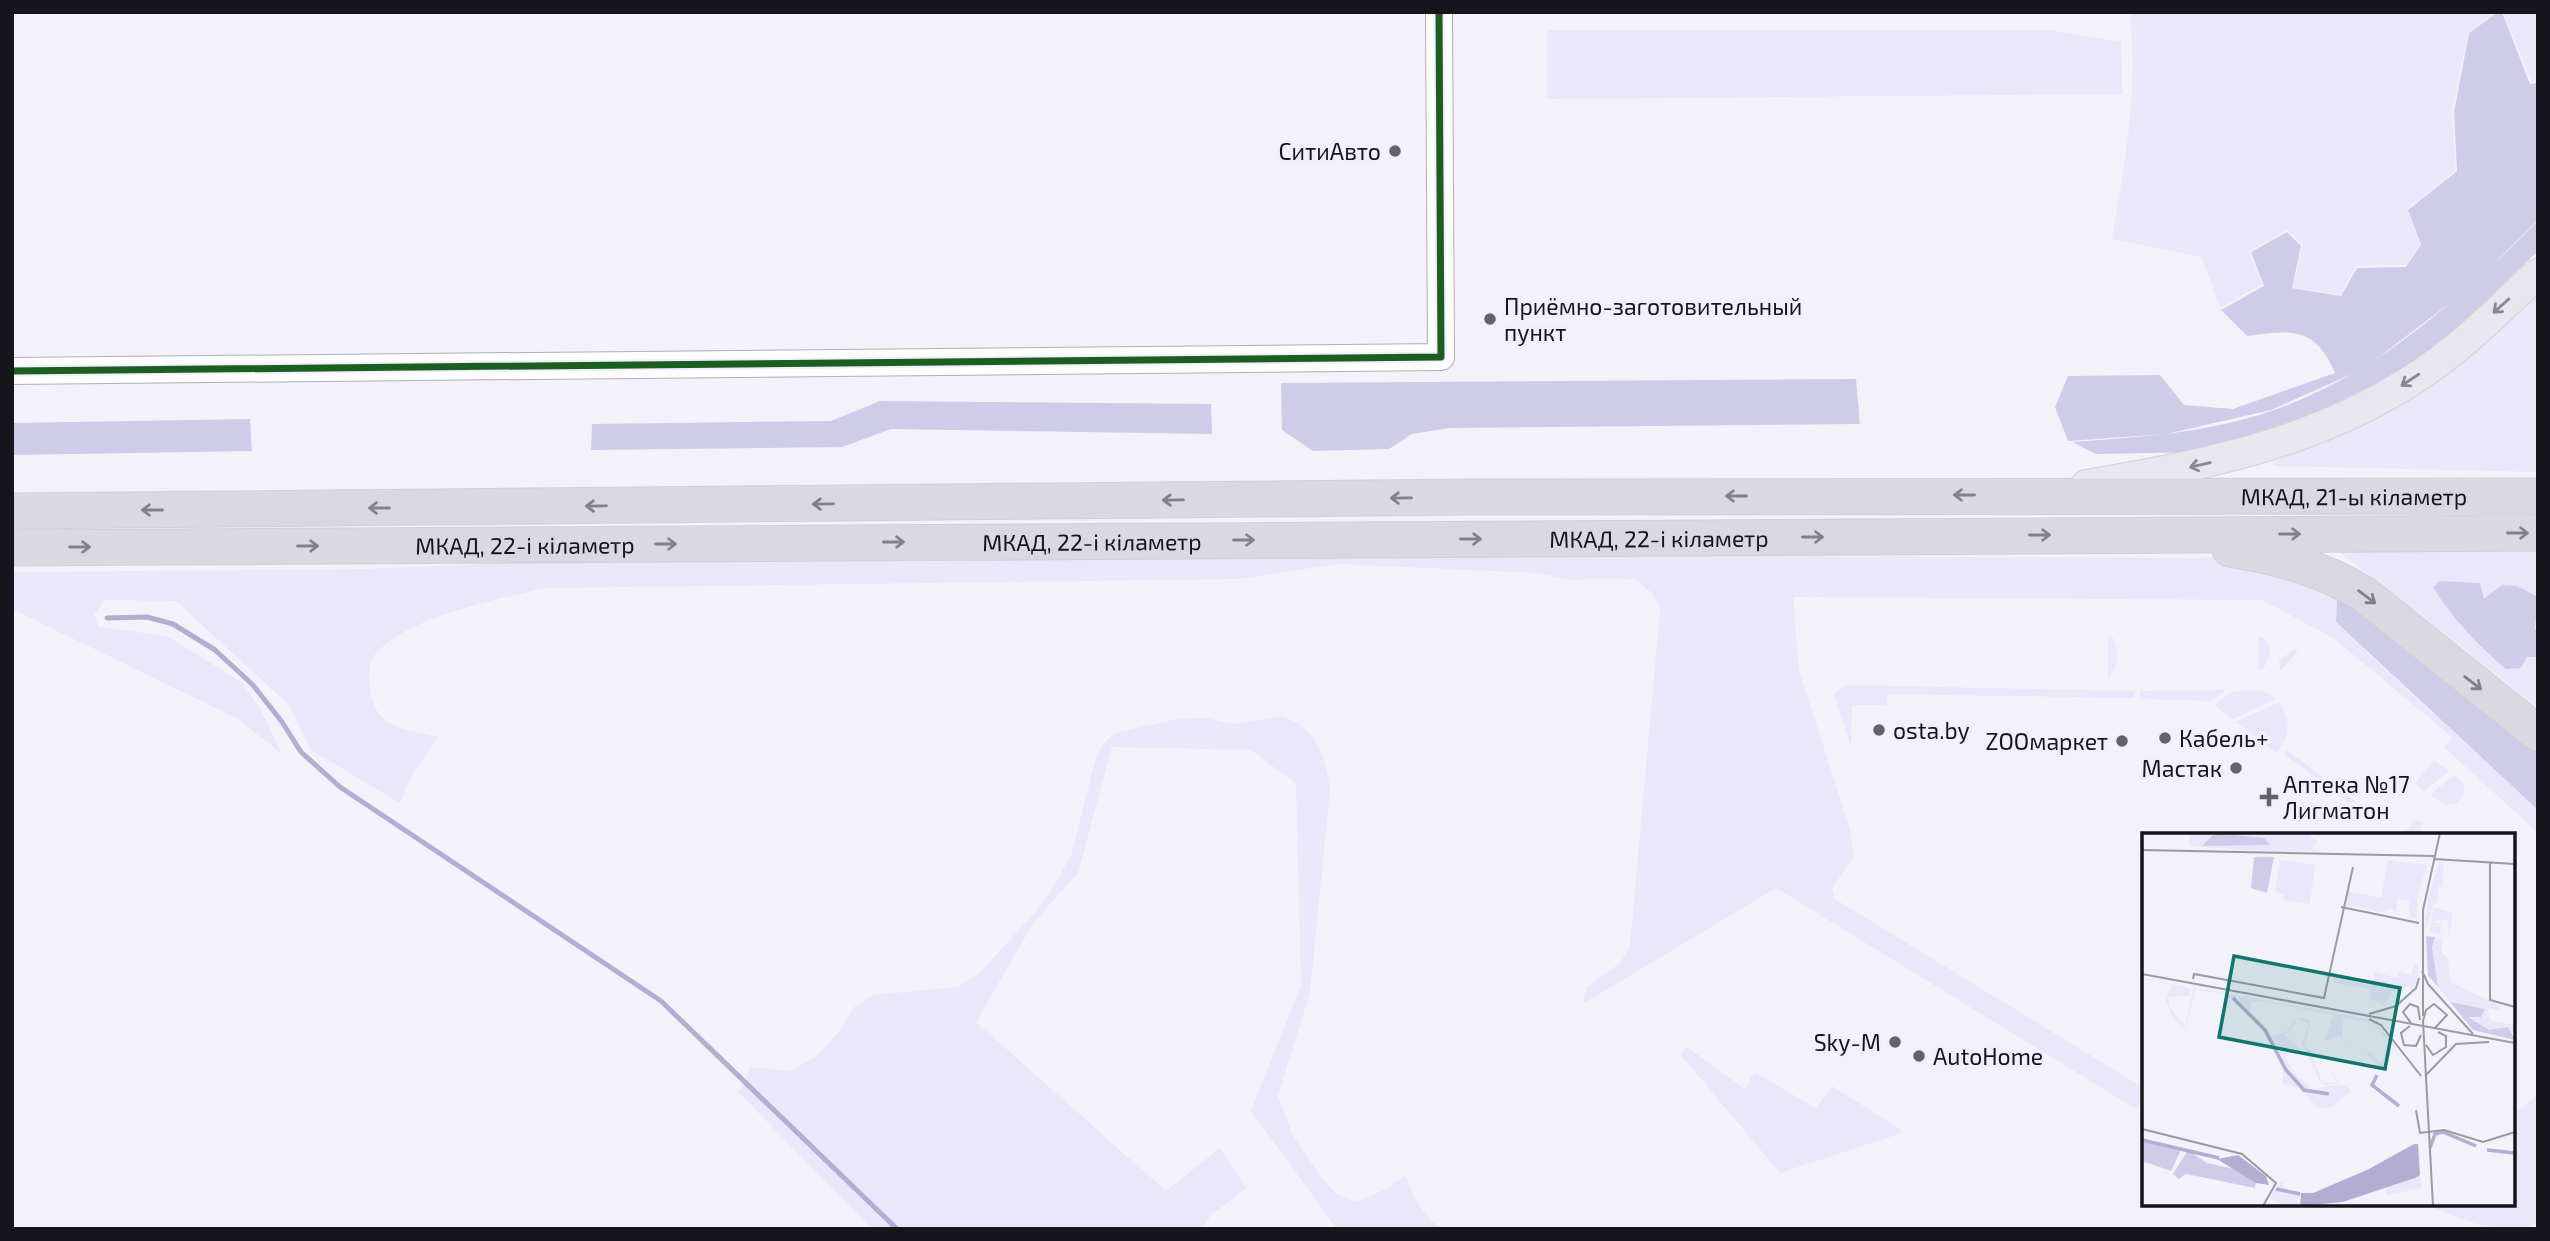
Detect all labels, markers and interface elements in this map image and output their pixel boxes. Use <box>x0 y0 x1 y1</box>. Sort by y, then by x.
place label: СитиАвто <box>1278 137 1381 165</box>
marker: СитиАвто <box>1387 143 1403 159</box>
place label: Приёмно-заготовительный пункт <box>1504 292 1802 347</box>
one-way arrow <box>2492 298 2510 314</box>
marker: Приёмно-заготовительный пункт <box>1482 311 1498 327</box>
one-way arrow <box>2401 373 2420 388</box>
one-way arrow <box>2189 459 2212 472</box>
street label: МКАД, 21-ы кіламетр <box>2241 482 2467 510</box>
one-way arrow <box>1952 488 1975 502</box>
one-way arrow <box>1725 489 1748 503</box>
one-way arrow <box>1390 491 1413 505</box>
one-way arrow <box>1162 493 1185 507</box>
one-way arrow <box>812 497 835 511</box>
one-way arrow <box>585 500 608 513</box>
one-way arrow <box>368 502 391 515</box>
one-way arrow <box>140 503 163 517</box>
street label: МКАД, 22-і кіламетр <box>1549 524 1769 553</box>
one-way arrow <box>2506 526 2529 540</box>
street label: МКАД, 22-і кіламетр <box>982 527 1202 556</box>
one-way arrow <box>2278 527 2301 541</box>
one-way arrow <box>2028 528 2051 542</box>
street label: МКАД, 22-і кіламетр <box>415 530 635 560</box>
one-way arrow <box>1801 530 1824 544</box>
one-way arrow <box>1460 532 1483 546</box>
one-way arrow <box>1232 534 1255 547</box>
one-way arrow <box>882 535 905 549</box>
one-way arrow <box>655 537 678 551</box>
one-way arrow <box>296 539 319 553</box>
one-way arrow <box>69 540 92 554</box>
one-way arrow <box>2358 590 2376 605</box>
one-way arrow <box>2463 675 2482 690</box>
place label: osta.by <box>1893 716 1970 744</box>
marker: osta.by <box>1871 722 1887 738</box>
place label: Кабель+ <box>2179 724 2269 752</box>
place label: ZOOмаркет <box>1986 727 2108 755</box>
marker: Кабель+ <box>2157 730 2173 746</box>
marker: ZOOмаркет <box>2114 733 2130 749</box>
place label: Мастак <box>2142 754 2222 782</box>
marker: Мастак <box>2228 760 2244 776</box>
place label: Аптека №17 Лигматон <box>2283 770 2410 824</box>
marker: Аптека №17 Лигматон <box>2261 789 2277 805</box>
inset map <box>2142 833 2515 1206</box>
place label: Sky-M <box>1814 1028 1881 1056</box>
marker: Sky-M <box>1887 1034 1903 1050</box>
place label: AutoHome <box>1933 1042 2043 1070</box>
marker: AutoHome <box>1911 1048 1927 1064</box>

